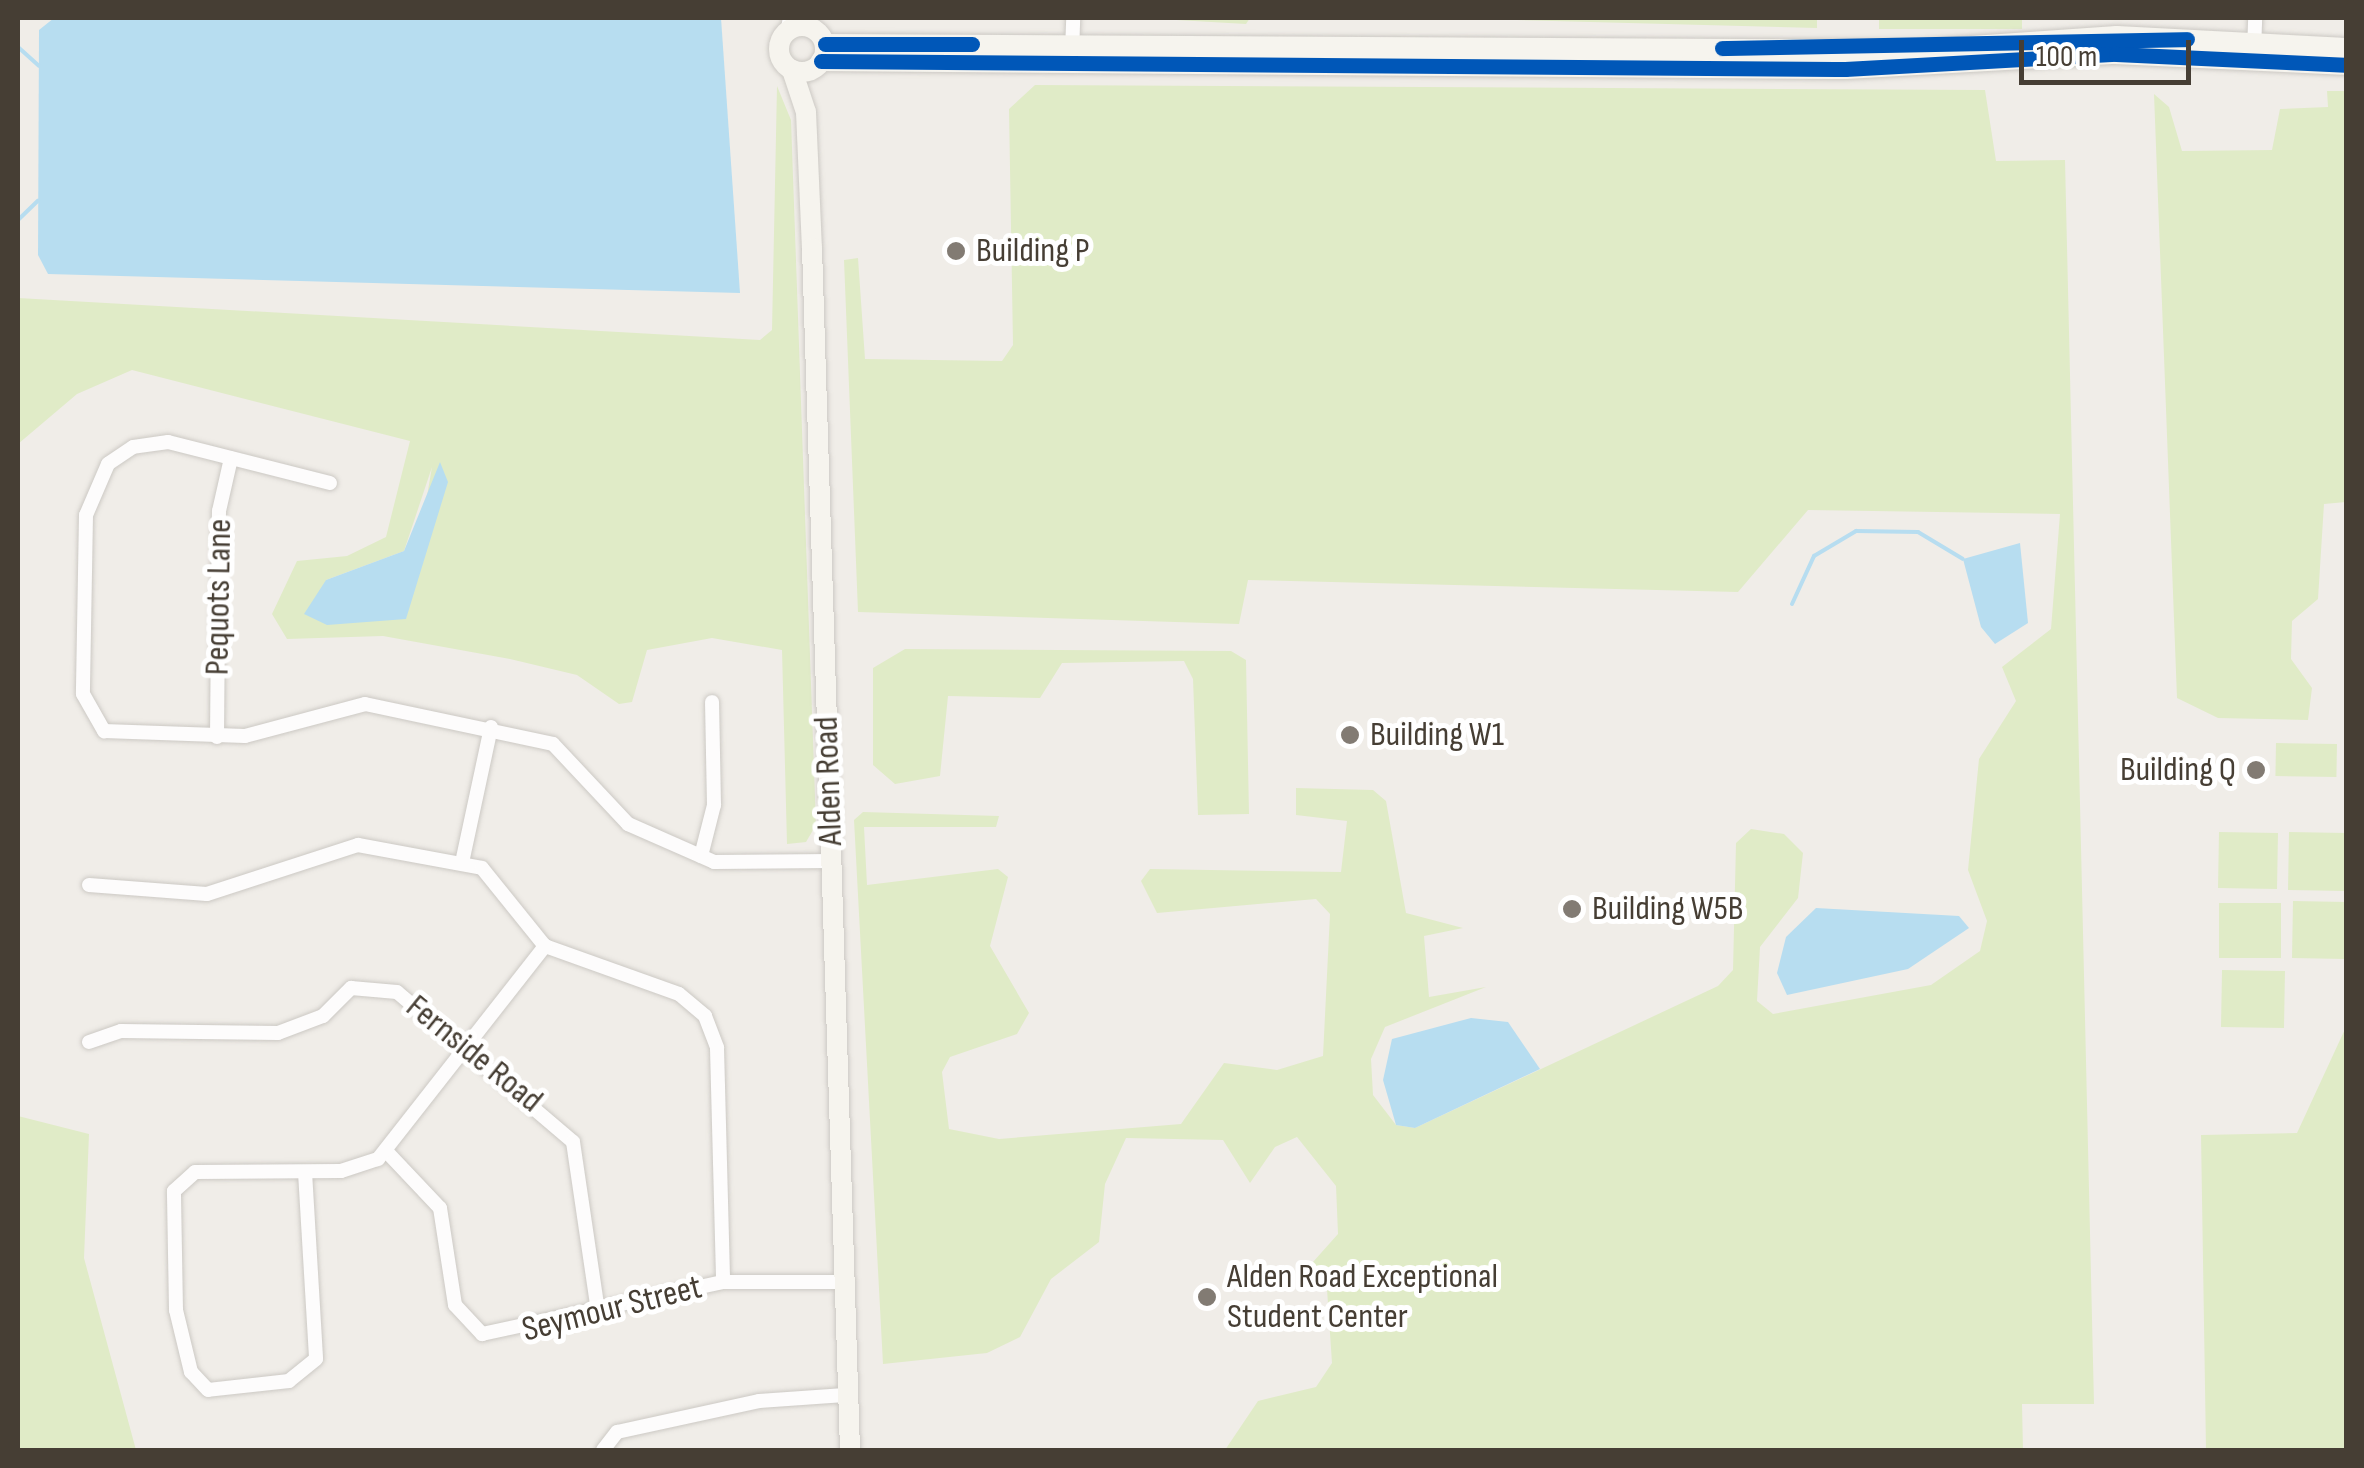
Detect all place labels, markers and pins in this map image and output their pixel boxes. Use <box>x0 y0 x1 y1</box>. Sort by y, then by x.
place label: Building P <box>976 230 1090 272</box>
marker: Building P <box>945 240 967 262</box>
place label: Building W1 <box>1370 714 1504 756</box>
marker: Building W1 <box>1339 724 1361 746</box>
place label: Building Q <box>2120 749 2236 791</box>
marker: Building Q <box>2245 759 2267 781</box>
place label: Building W5B <box>1592 888 1743 930</box>
marker: Building W5B <box>1561 898 1583 920</box>
place label: Alden Road Exceptional Student Center <box>1227 1256 1498 1338</box>
marker: Alden Road Exceptional Student Center <box>1196 1286 1218 1308</box>

